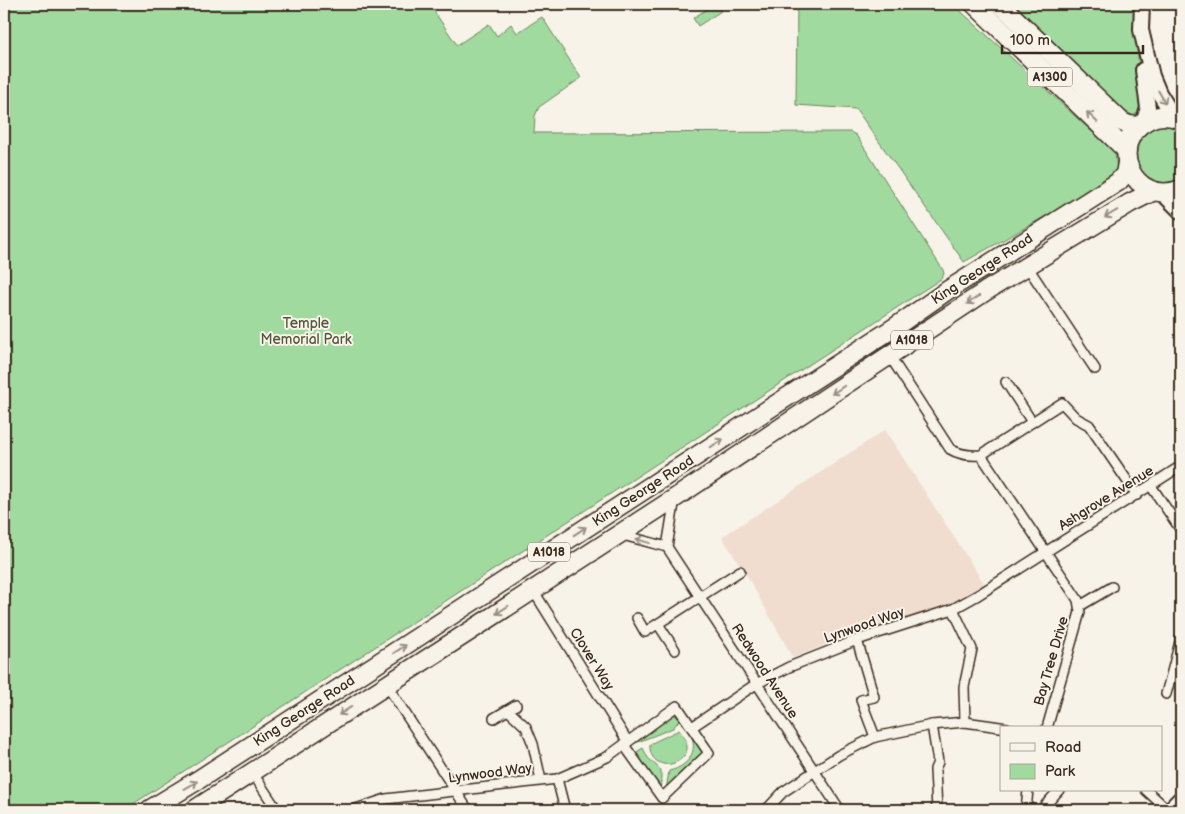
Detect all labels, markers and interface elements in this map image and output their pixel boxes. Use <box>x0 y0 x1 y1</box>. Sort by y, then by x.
scale bar <box>1002 22 1144 54</box>
text: 100 m <box>1010 31 1050 50</box>
road number: A1300 <box>1028 68 1072 86</box>
one-way arrow <box>1157 90 1167 104</box>
one-way arrow <box>1086 111 1098 123</box>
one-way arrow <box>1104 209 1118 220</box>
street label: King George Road <box>928 230 1036 308</box>
one-way arrow <box>966 295 980 305</box>
park label: Temple Memorial Park <box>260 315 352 348</box>
road number: A1018 <box>891 330 933 350</box>
one-way arrow <box>831 385 845 395</box>
one-way arrow <box>709 438 723 448</box>
street label: King George Road <box>589 452 697 530</box>
street label: Ashgrove Avenue <box>1055 462 1157 534</box>
one-way arrow <box>573 526 587 536</box>
one-way arrow <box>636 536 652 545</box>
road number: A1018 <box>528 542 570 562</box>
street label: Lynwood Way <box>821 603 907 647</box>
one-way arrow <box>495 606 509 616</box>
street label: Bay Tree Drive <box>1030 614 1072 708</box>
street label: Redwood Avenue <box>728 620 802 722</box>
street label: Clover Way <box>566 625 618 694</box>
one-way arrow <box>393 643 407 654</box>
street label: King George Road <box>250 672 358 750</box>
one-way arrow <box>338 706 352 716</box>
legend <box>1000 726 1162 792</box>
text: Road <box>1045 738 1081 757</box>
street label: Lynwood Way <box>447 759 534 787</box>
text: Park <box>1045 762 1076 781</box>
one-way arrow <box>183 779 197 789</box>

